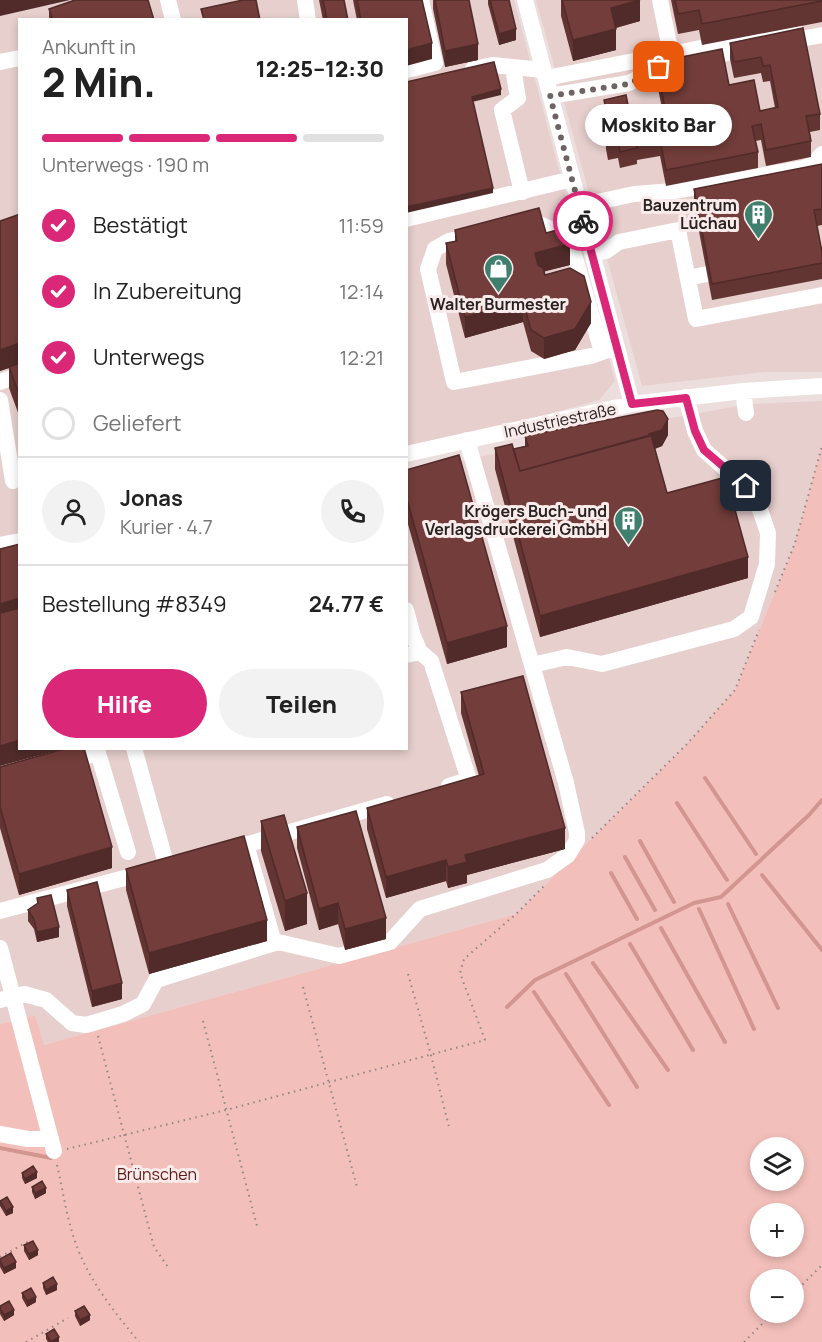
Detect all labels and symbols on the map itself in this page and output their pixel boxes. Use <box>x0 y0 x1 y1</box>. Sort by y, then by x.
pin <box>633 41 684 92</box>
callout: Moskito Bar <box>586 103 732 145</box>
courier <box>553 191 613 251</box>
place label: Bauzentrum Lüchau <box>643 194 737 234</box>
building icon: Bauzentrum Lüchau <box>742 198 774 240</box>
shop icon: Walter Burmester <box>482 252 514 294</box>
place label: Walter Burmester <box>430 293 566 315</box>
street label: Industriestraße <box>502 397 618 443</box>
pin <box>720 460 771 511</box>
place label: Krögers Buch- und Verlagsdruckerei GmbH <box>425 500 607 540</box>
building icon: Krögers Buch- und Verlagsdruckerei GmbH <box>612 504 644 546</box>
park label: Brünschen <box>117 1163 197 1185</box>

